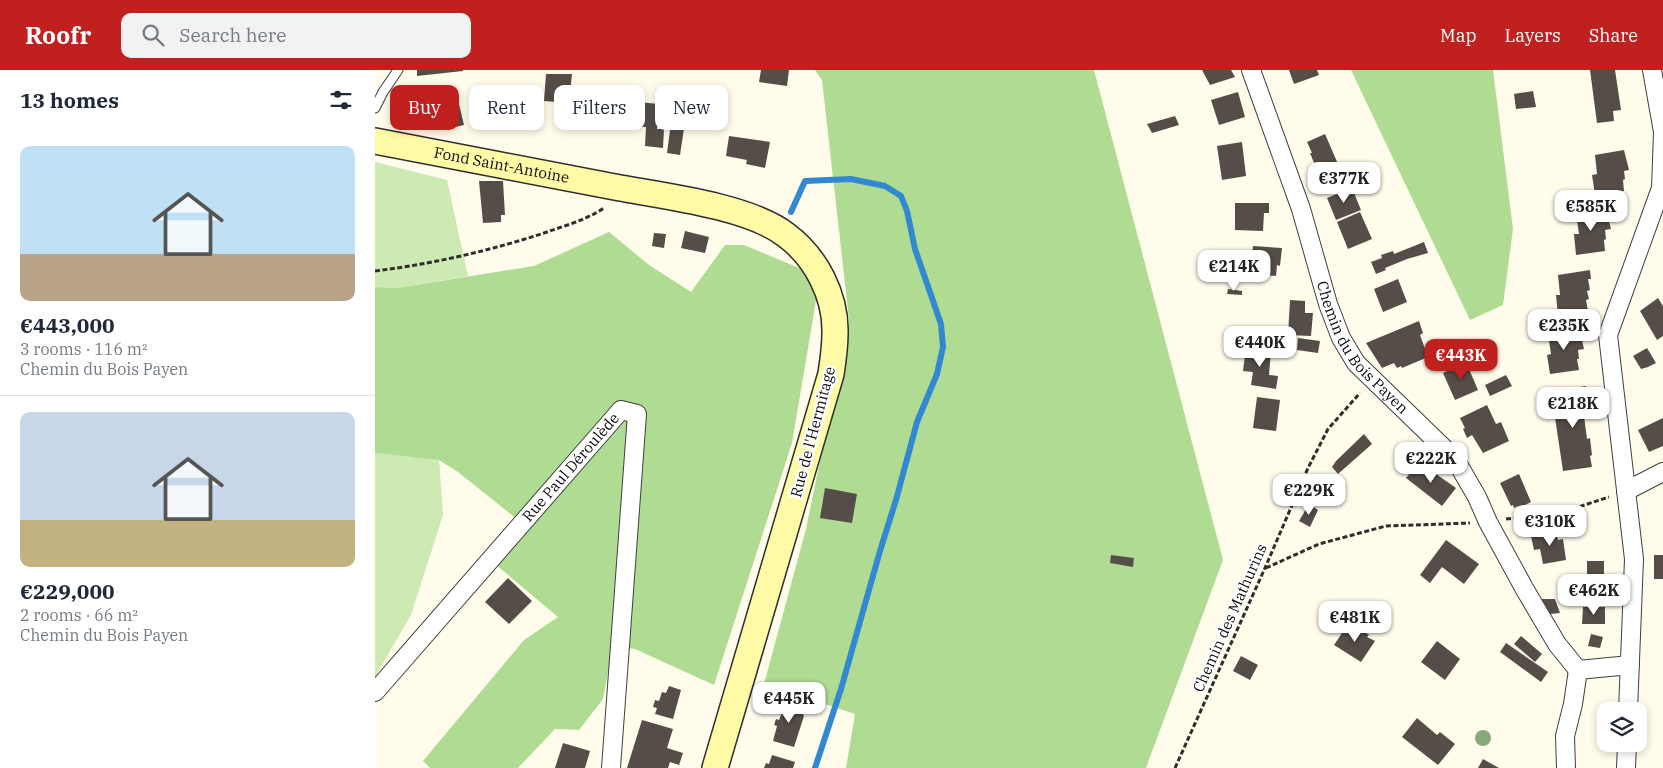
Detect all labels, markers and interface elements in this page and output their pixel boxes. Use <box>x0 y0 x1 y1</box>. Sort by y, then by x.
search box <box>121 13 471 58</box>
text: Roofr <box>25 19 91 51</box>
icon: search <box>139 21 167 49</box>
text: Search here <box>179 23 286 47</box>
text: Map <box>1440 24 1477 47</box>
text: Layers <box>1505 24 1561 47</box>
text: Share <box>1589 24 1638 47</box>
chip: Buy <box>390 85 459 130</box>
chip: Rent <box>469 85 544 130</box>
chip: Filters <box>554 85 645 130</box>
chip: New <box>655 85 728 130</box>
text: 13 homes <box>20 86 119 114</box>
icon: filters <box>327 86 355 114</box>
street label: Fond Saint-Antoine <box>433 143 571 187</box>
pin: €377K <box>1309 162 1379 204</box>
text: €377K <box>1318 168 1370 188</box>
icon: home <box>143 179 233 269</box>
pin: €585K <box>1556 190 1626 232</box>
text: €585K <box>1565 196 1617 216</box>
pin: €214K <box>1199 250 1269 292</box>
text: €214K <box>1208 256 1260 276</box>
street label: Chemin du Bois Payen <box>1313 279 1413 418</box>
pin: €235K <box>1529 308 1599 351</box>
text: €443,000 <box>20 311 115 339</box>
text: €235K <box>1538 315 1590 335</box>
pin: €440K <box>1225 326 1295 368</box>
text: €440K <box>1234 332 1286 352</box>
pin: €443K <box>1426 338 1496 381</box>
text: 3 rooms · 116 m² <box>20 339 148 359</box>
text: €443K <box>1435 345 1487 365</box>
text: Chemin du Bois Payen <box>20 359 188 379</box>
street label: Rue de l'Hermitage <box>786 364 839 499</box>
pin: €218K <box>1538 386 1608 429</box>
text: €218K <box>1547 393 1599 413</box>
street label: Rue Paul Déroulède <box>518 409 623 525</box>
pin: €222K <box>1396 442 1466 484</box>
icon: home <box>143 444 233 534</box>
text: €222K <box>1405 448 1457 468</box>
pin: €229K <box>1274 474 1344 516</box>
text: €229K <box>1283 480 1335 500</box>
pin: €310K <box>1515 504 1585 547</box>
text: €310K <box>1524 511 1576 531</box>
street label: Chemin des Mathurins <box>1188 541 1271 695</box>
pin: €462K <box>1559 574 1629 616</box>
text: €229,000 <box>20 577 115 605</box>
text: €462K <box>1568 580 1620 600</box>
pin: €481K <box>1320 600 1390 643</box>
text: 2 rooms · 66 m² <box>20 605 138 625</box>
text: €481K <box>1329 607 1381 627</box>
text: Chemin du Bois Payen <box>20 625 188 645</box>
pin: €445K <box>754 682 824 724</box>
text: €445K <box>763 688 815 708</box>
map controls <box>1597 702 1647 752</box>
button: layers <box>1597 702 1647 752</box>

